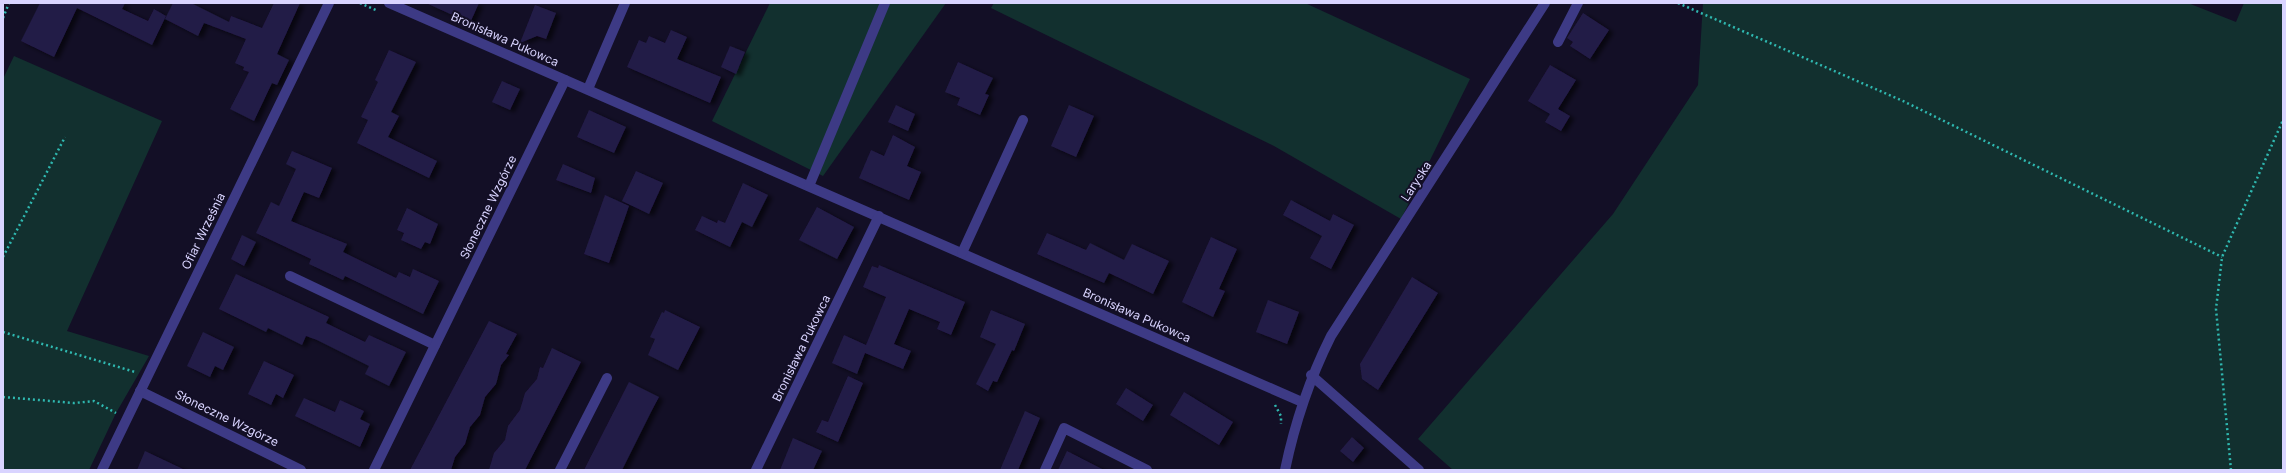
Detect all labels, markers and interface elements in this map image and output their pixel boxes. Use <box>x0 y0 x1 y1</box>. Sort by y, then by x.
street label: Bronisława Pukowca <box>449 8 561 70</box>
street label: Słoneczne Wzgórze <box>456 153 520 261</box>
street label: Laryska <box>1398 158 1434 204</box>
street label: Ofiar Września <box>178 190 228 272</box>
street label: Bronisława Pukowca <box>1081 284 1193 346</box>
street label: Bronisława Pukowca <box>769 292 833 404</box>
street label: Słoneczne Wzgórze <box>173 386 281 450</box>

